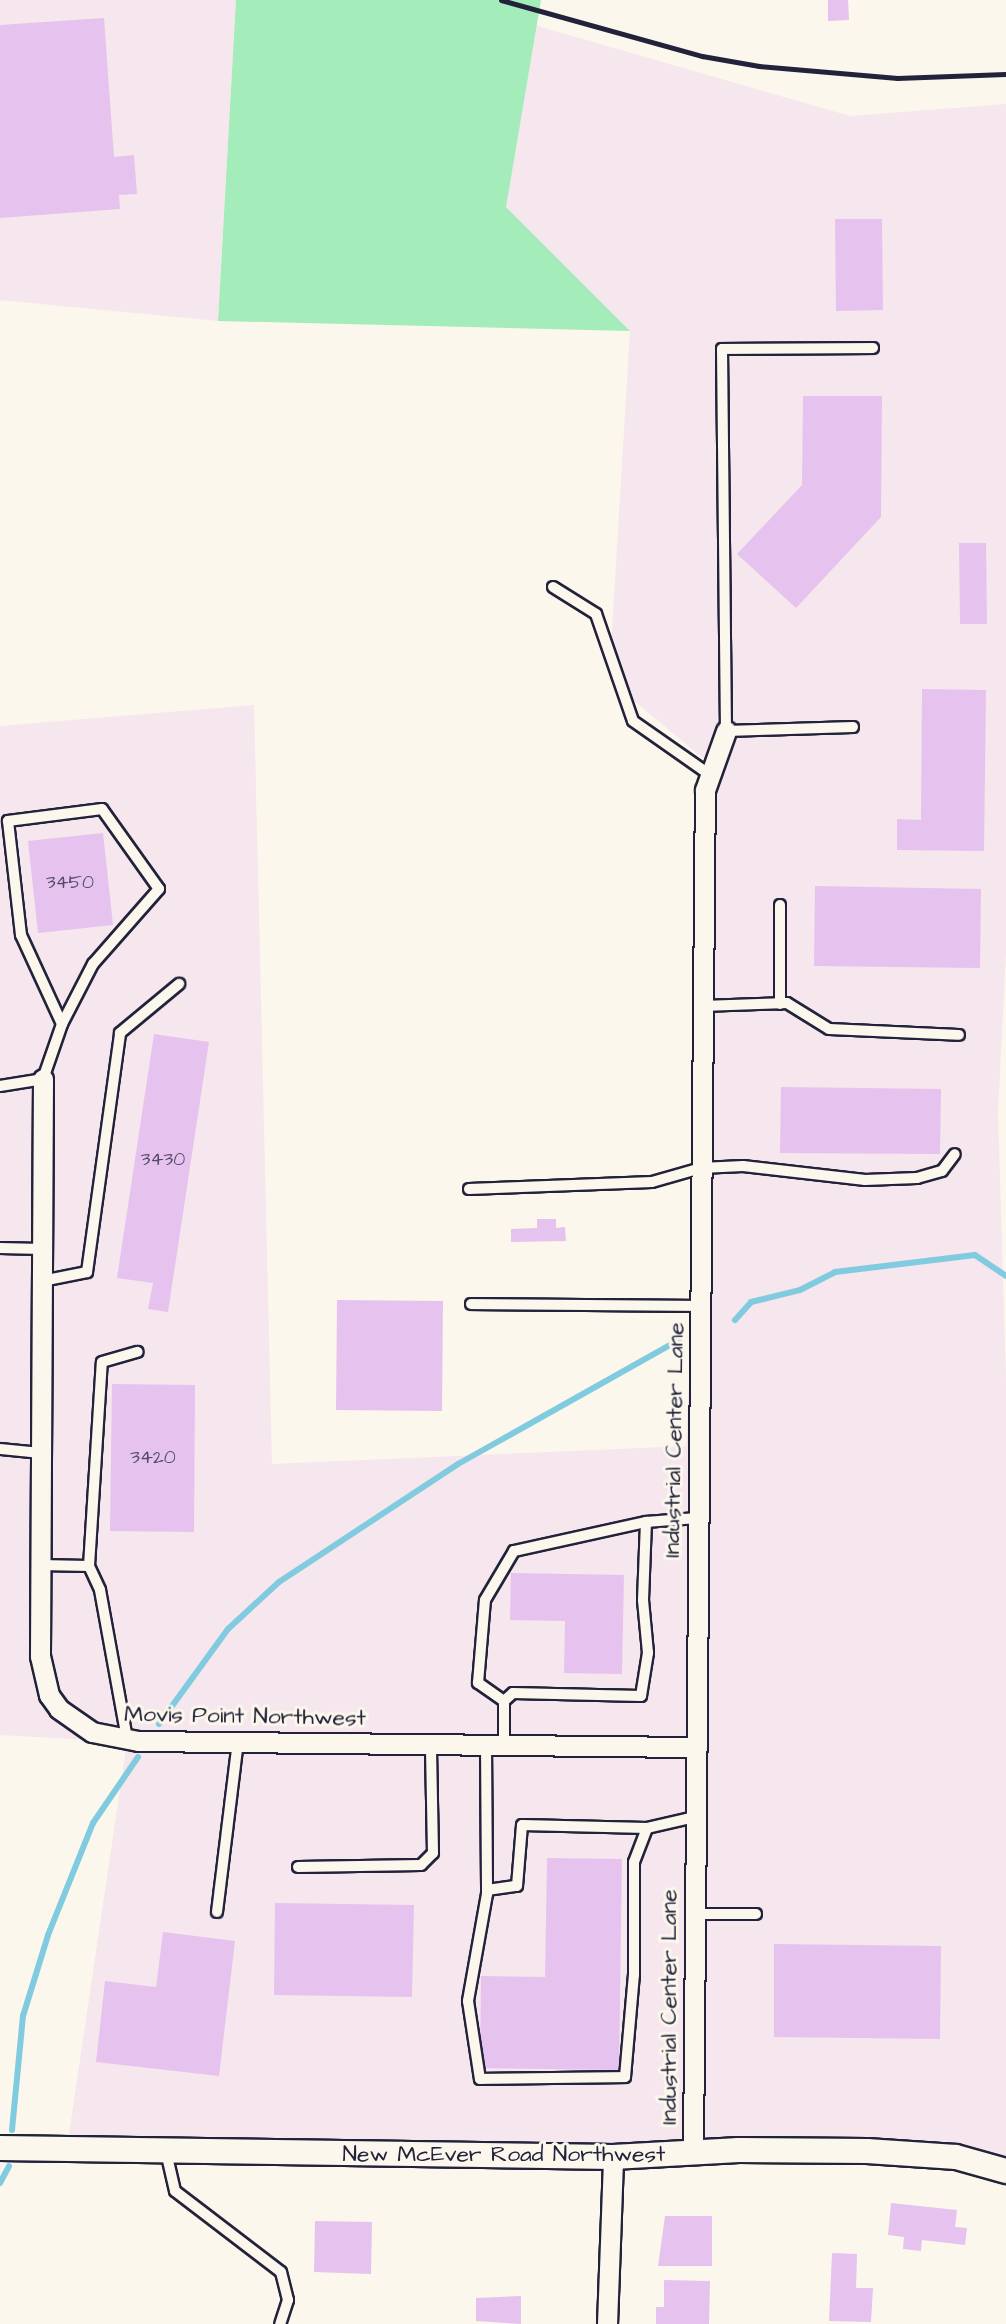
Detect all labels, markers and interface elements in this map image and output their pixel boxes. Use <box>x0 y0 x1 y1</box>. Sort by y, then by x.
house number: 3450 <box>46 872 94 894</box>
house number: 3430 <box>141 1149 185 1171</box>
street label: Industrial Center Lane <box>658 1322 690 1558</box>
house number: 3420 <box>130 1447 176 1469</box>
street label: Movis Point Northwest <box>124 1700 366 1732</box>
street label: Industrial Center Lane <box>655 1889 683 2125</box>
street label: New McEver Road Northwest <box>343 2140 665 2168</box>

